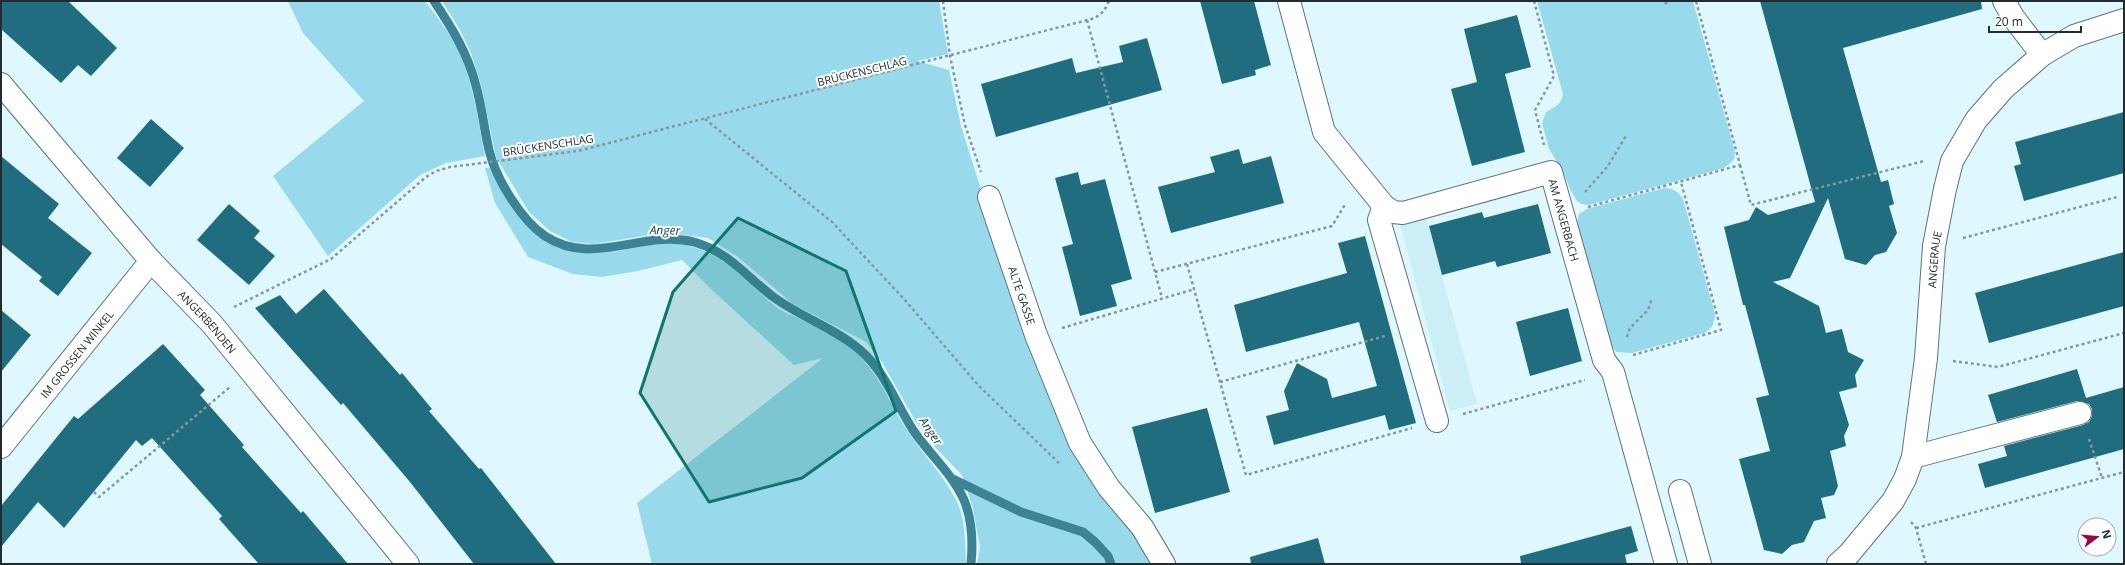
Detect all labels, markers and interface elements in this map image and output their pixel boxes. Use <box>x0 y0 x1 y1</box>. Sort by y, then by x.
scale bar <box>1989 8 2081 34</box>
text: 20 m <box>1995 13 2023 30</box>
street label: BRÜCKENSCHLAG <box>816 53 908 89</box>
street label: BRÜCKENSCHLAG <box>502 130 594 160</box>
street label: AM ANGERBACH <box>1546 177 1583 263</box>
water label: Anger <box>649 221 682 239</box>
street label: ANGERAUE <box>1924 230 1944 288</box>
street label: ALTE GASSE <box>1006 264 1039 327</box>
street label: ANGERBENDEN <box>175 287 240 356</box>
street label: IM GROSSEN WINKEL <box>36 306 116 401</box>
water label: Anger <box>915 413 947 449</box>
north arrow <box>2077 517 2117 557</box>
text: N <box>2099 528 2116 540</box>

